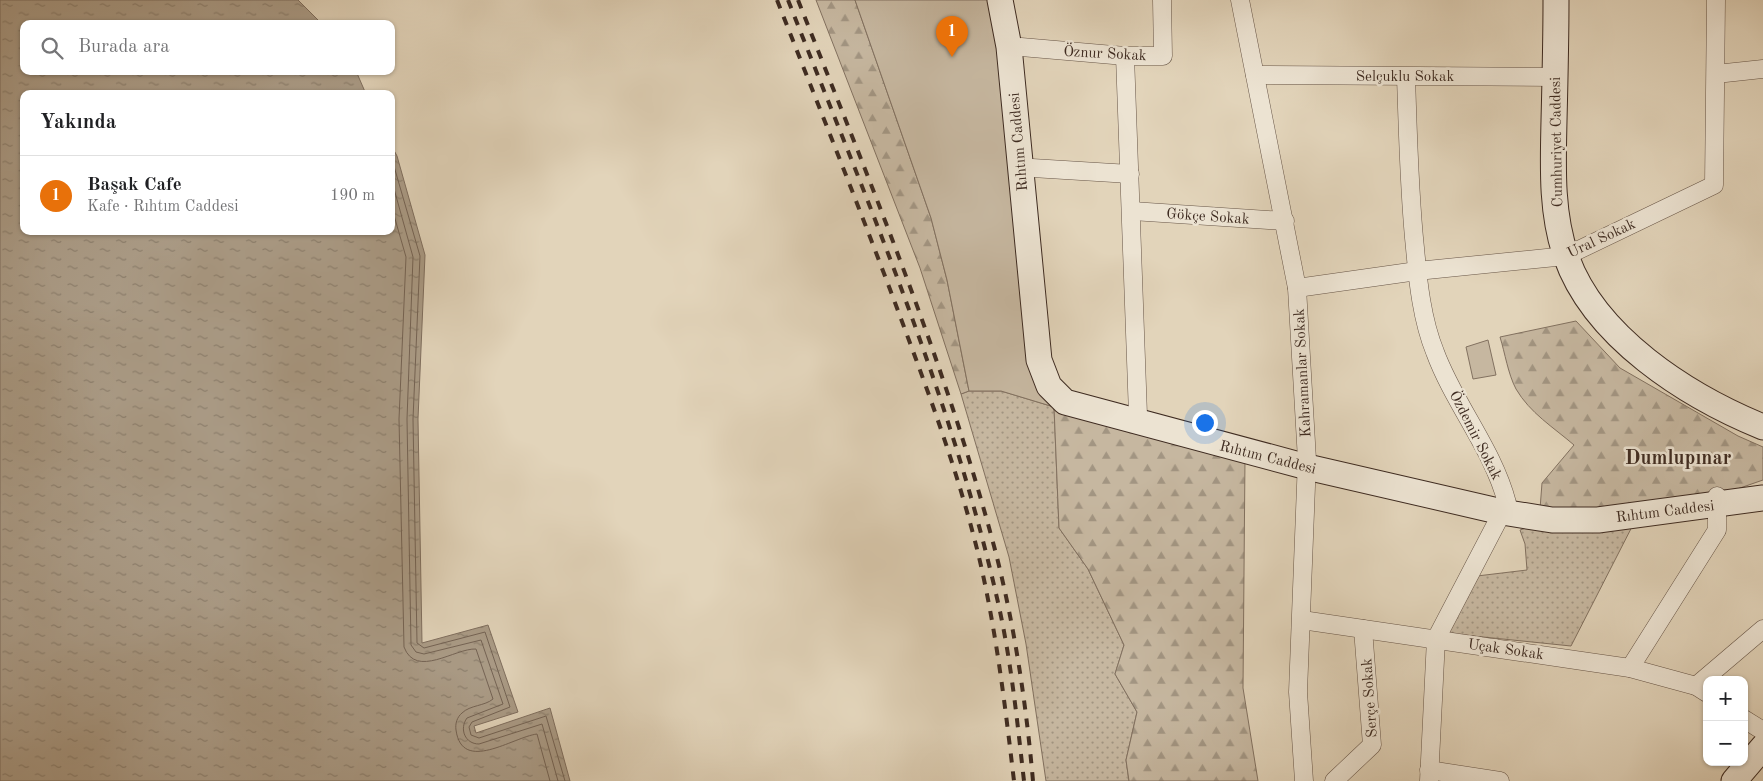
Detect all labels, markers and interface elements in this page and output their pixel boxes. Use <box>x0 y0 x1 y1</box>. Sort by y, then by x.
pin: 1 <box>936 16 968 57</box>
search box <box>20 20 395 75</box>
icon: search <box>38 34 66 62</box>
text: Burada ara <box>78 38 170 57</box>
street label: Öznur Sokak <box>1063 42 1147 64</box>
street label: Selçuklu Sokak <box>1356 70 1454 85</box>
street label: Cumhuriyet Caddesi <box>1549 77 1566 207</box>
street label: Rıhtım Caddesi <box>1008 92 1031 192</box>
text: Yakında <box>40 112 116 133</box>
text: Başak Cafe <box>87 176 182 195</box>
text: 1 <box>51 188 61 204</box>
text: 190 m <box>330 188 375 204</box>
text: Kafe · Rıhtım Caddesi <box>87 199 239 215</box>
street label: Gökçe Sokak <box>1166 207 1250 228</box>
street label: Ural Sokak <box>1565 217 1638 262</box>
street label: Kahramanlar Sokak <box>1293 308 1314 438</box>
street label: Özdemir Sokak <box>1446 387 1506 483</box>
your location <box>1192 410 1218 436</box>
street label: Rıhtım Caddesi <box>1218 439 1317 478</box>
district label: Dumlupınar <box>1625 449 1732 469</box>
street label: Rıhtım Caddesi <box>1615 499 1715 526</box>
street label: Uçak Sokak <box>1467 638 1545 663</box>
street label: Serçe Sokak <box>1360 657 1381 738</box>
map controls <box>1703 676 1748 766</box>
button: + <box>1703 676 1748 721</box>
button: − <box>1703 721 1748 766</box>

